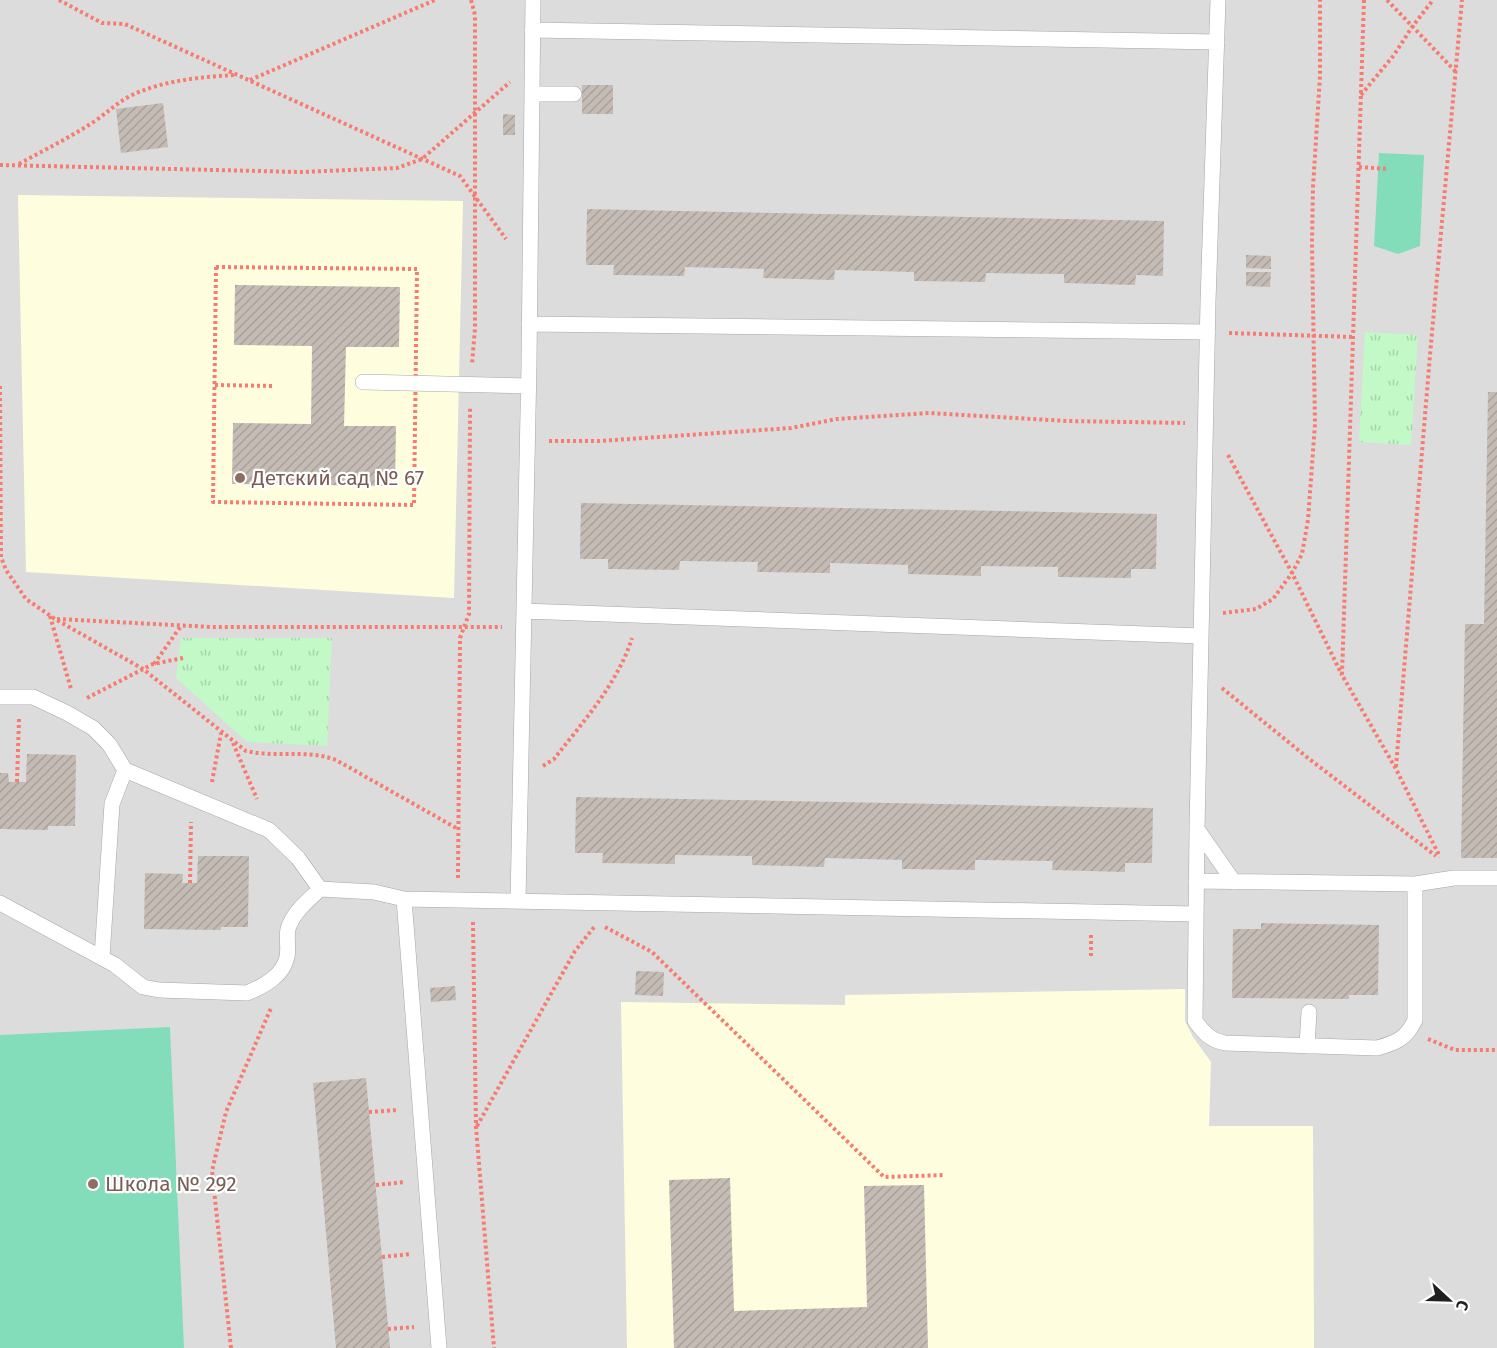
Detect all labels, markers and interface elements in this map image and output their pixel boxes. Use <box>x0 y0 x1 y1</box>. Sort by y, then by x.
place label: Детский сад № 67 <box>251 465 424 491</box>
marker: Детский сад № 67 <box>233 471 247 485</box>
place label: Школа № 292 <box>105 1171 237 1197</box>
marker: Школа № 292 <box>86 1177 100 1191</box>
north arrow <box>1419 1270 1479 1330</box>
text: С <box>1452 1298 1473 1314</box>

